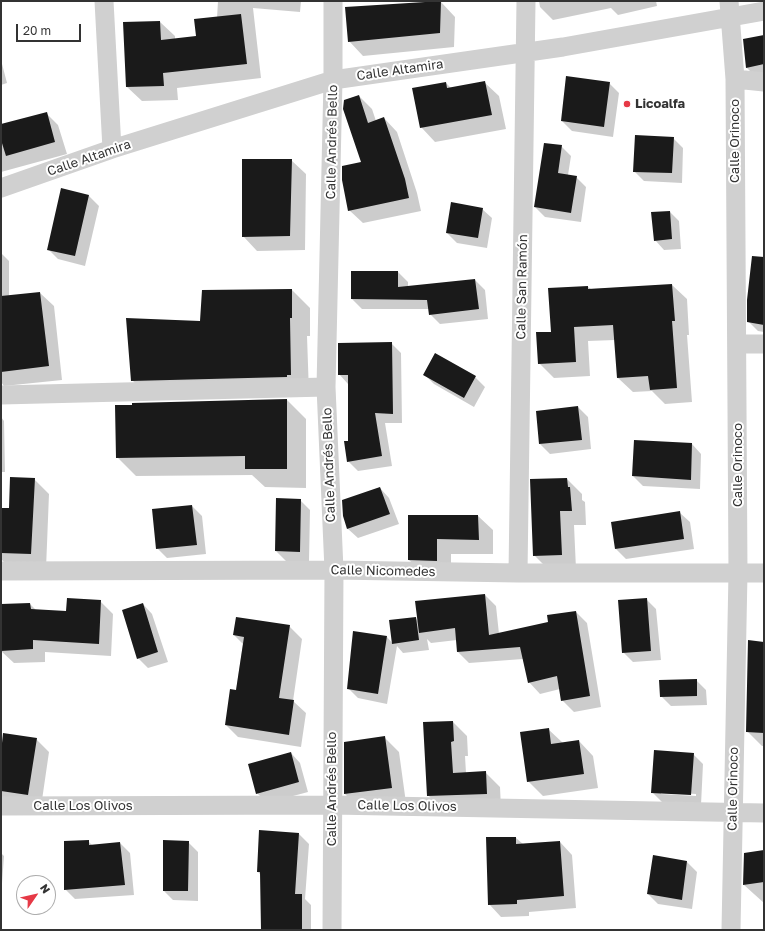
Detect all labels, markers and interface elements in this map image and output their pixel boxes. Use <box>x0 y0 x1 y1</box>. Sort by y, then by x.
scale bar <box>18 16 83 42</box>
text: 20 m <box>23 23 51 38</box>
street label: Calle Altamira <box>356 56 444 84</box>
street label: Calle Andrés Bello <box>323 85 341 199</box>
place label: Licoalfa <box>635 96 685 112</box>
marker: Licoalfa <box>622 99 632 109</box>
street label: Calle Orinoco <box>727 99 743 183</box>
street label: Calle Altamira <box>45 136 133 180</box>
street label: Calle San Ramón <box>513 234 531 340</box>
street label: Calle Andrés Bello <box>319 407 339 523</box>
street label: Calle Orinoco <box>730 423 746 507</box>
street label: Calle Nicomedes <box>330 562 436 580</box>
street label: Calle Andrés Bello <box>324 732 340 846</box>
street label: Calle Orinoco <box>724 747 742 831</box>
street label: Calle Los Olivos <box>357 797 457 815</box>
street label: Calle Los Olivos <box>33 798 133 814</box>
north arrow <box>16 875 56 915</box>
text: N <box>38 881 53 896</box>

